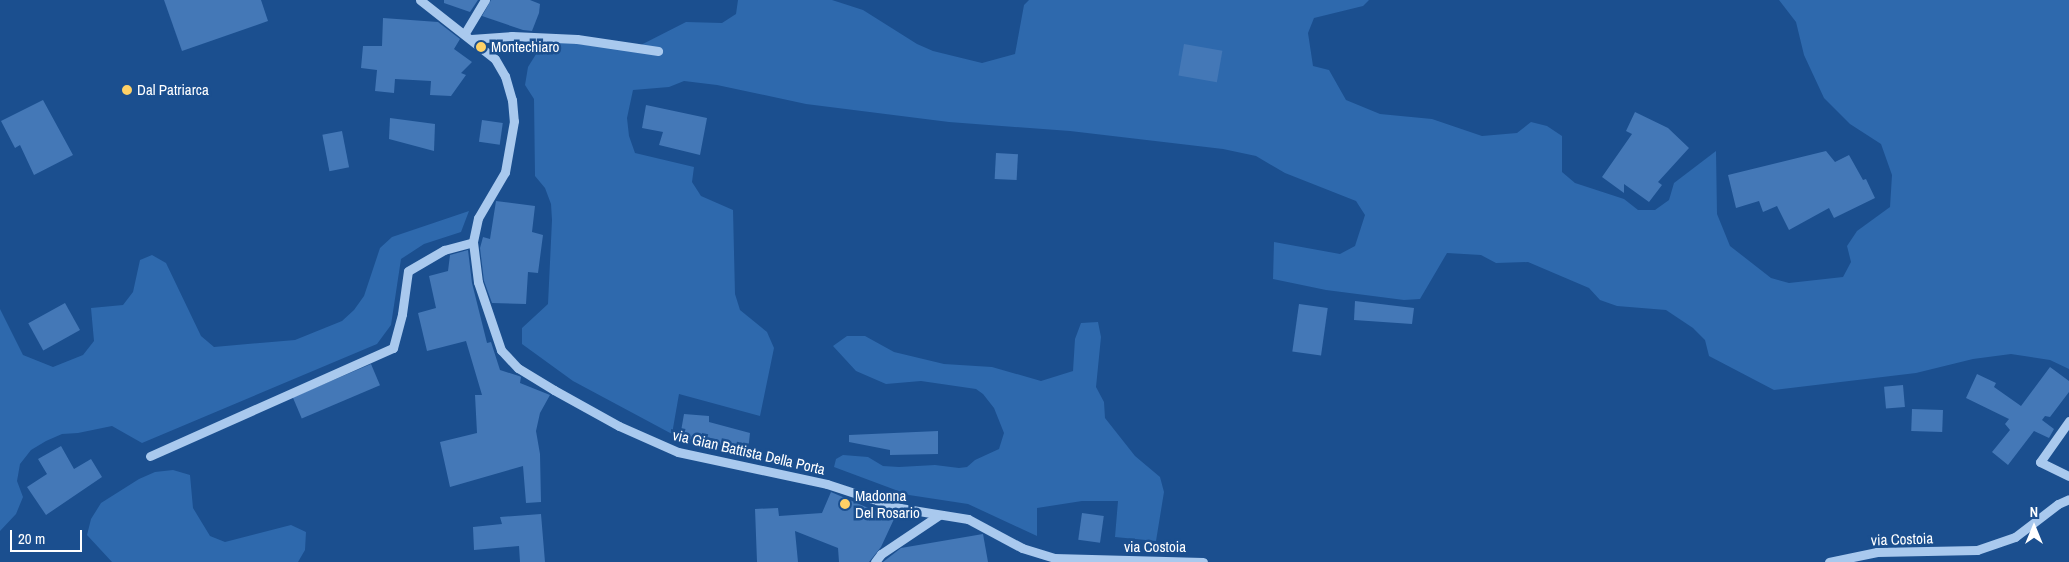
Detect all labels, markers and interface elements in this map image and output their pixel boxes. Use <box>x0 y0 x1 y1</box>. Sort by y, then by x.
place label: Montechiaro <box>491 38 559 56</box>
marker: Montechiaro <box>475 41 487 53</box>
place label: Dal Patriarca <box>137 81 209 99</box>
marker: Dal Patriarca <box>121 84 133 96</box>
street label: via Gian Battista Della Porta <box>671 426 827 478</box>
place label: Madonna Del Rosario <box>855 486 920 521</box>
marker: Madonna Del Rosario <box>839 498 851 510</box>
north arrow <box>2009 502 2059 552</box>
text: N <box>2030 503 2038 521</box>
scale bar <box>12 520 85 552</box>
text: 20 m <box>18 528 45 549</box>
street label: via Costoia <box>1871 529 1933 549</box>
street label: via Costoia <box>1124 538 1186 556</box>

